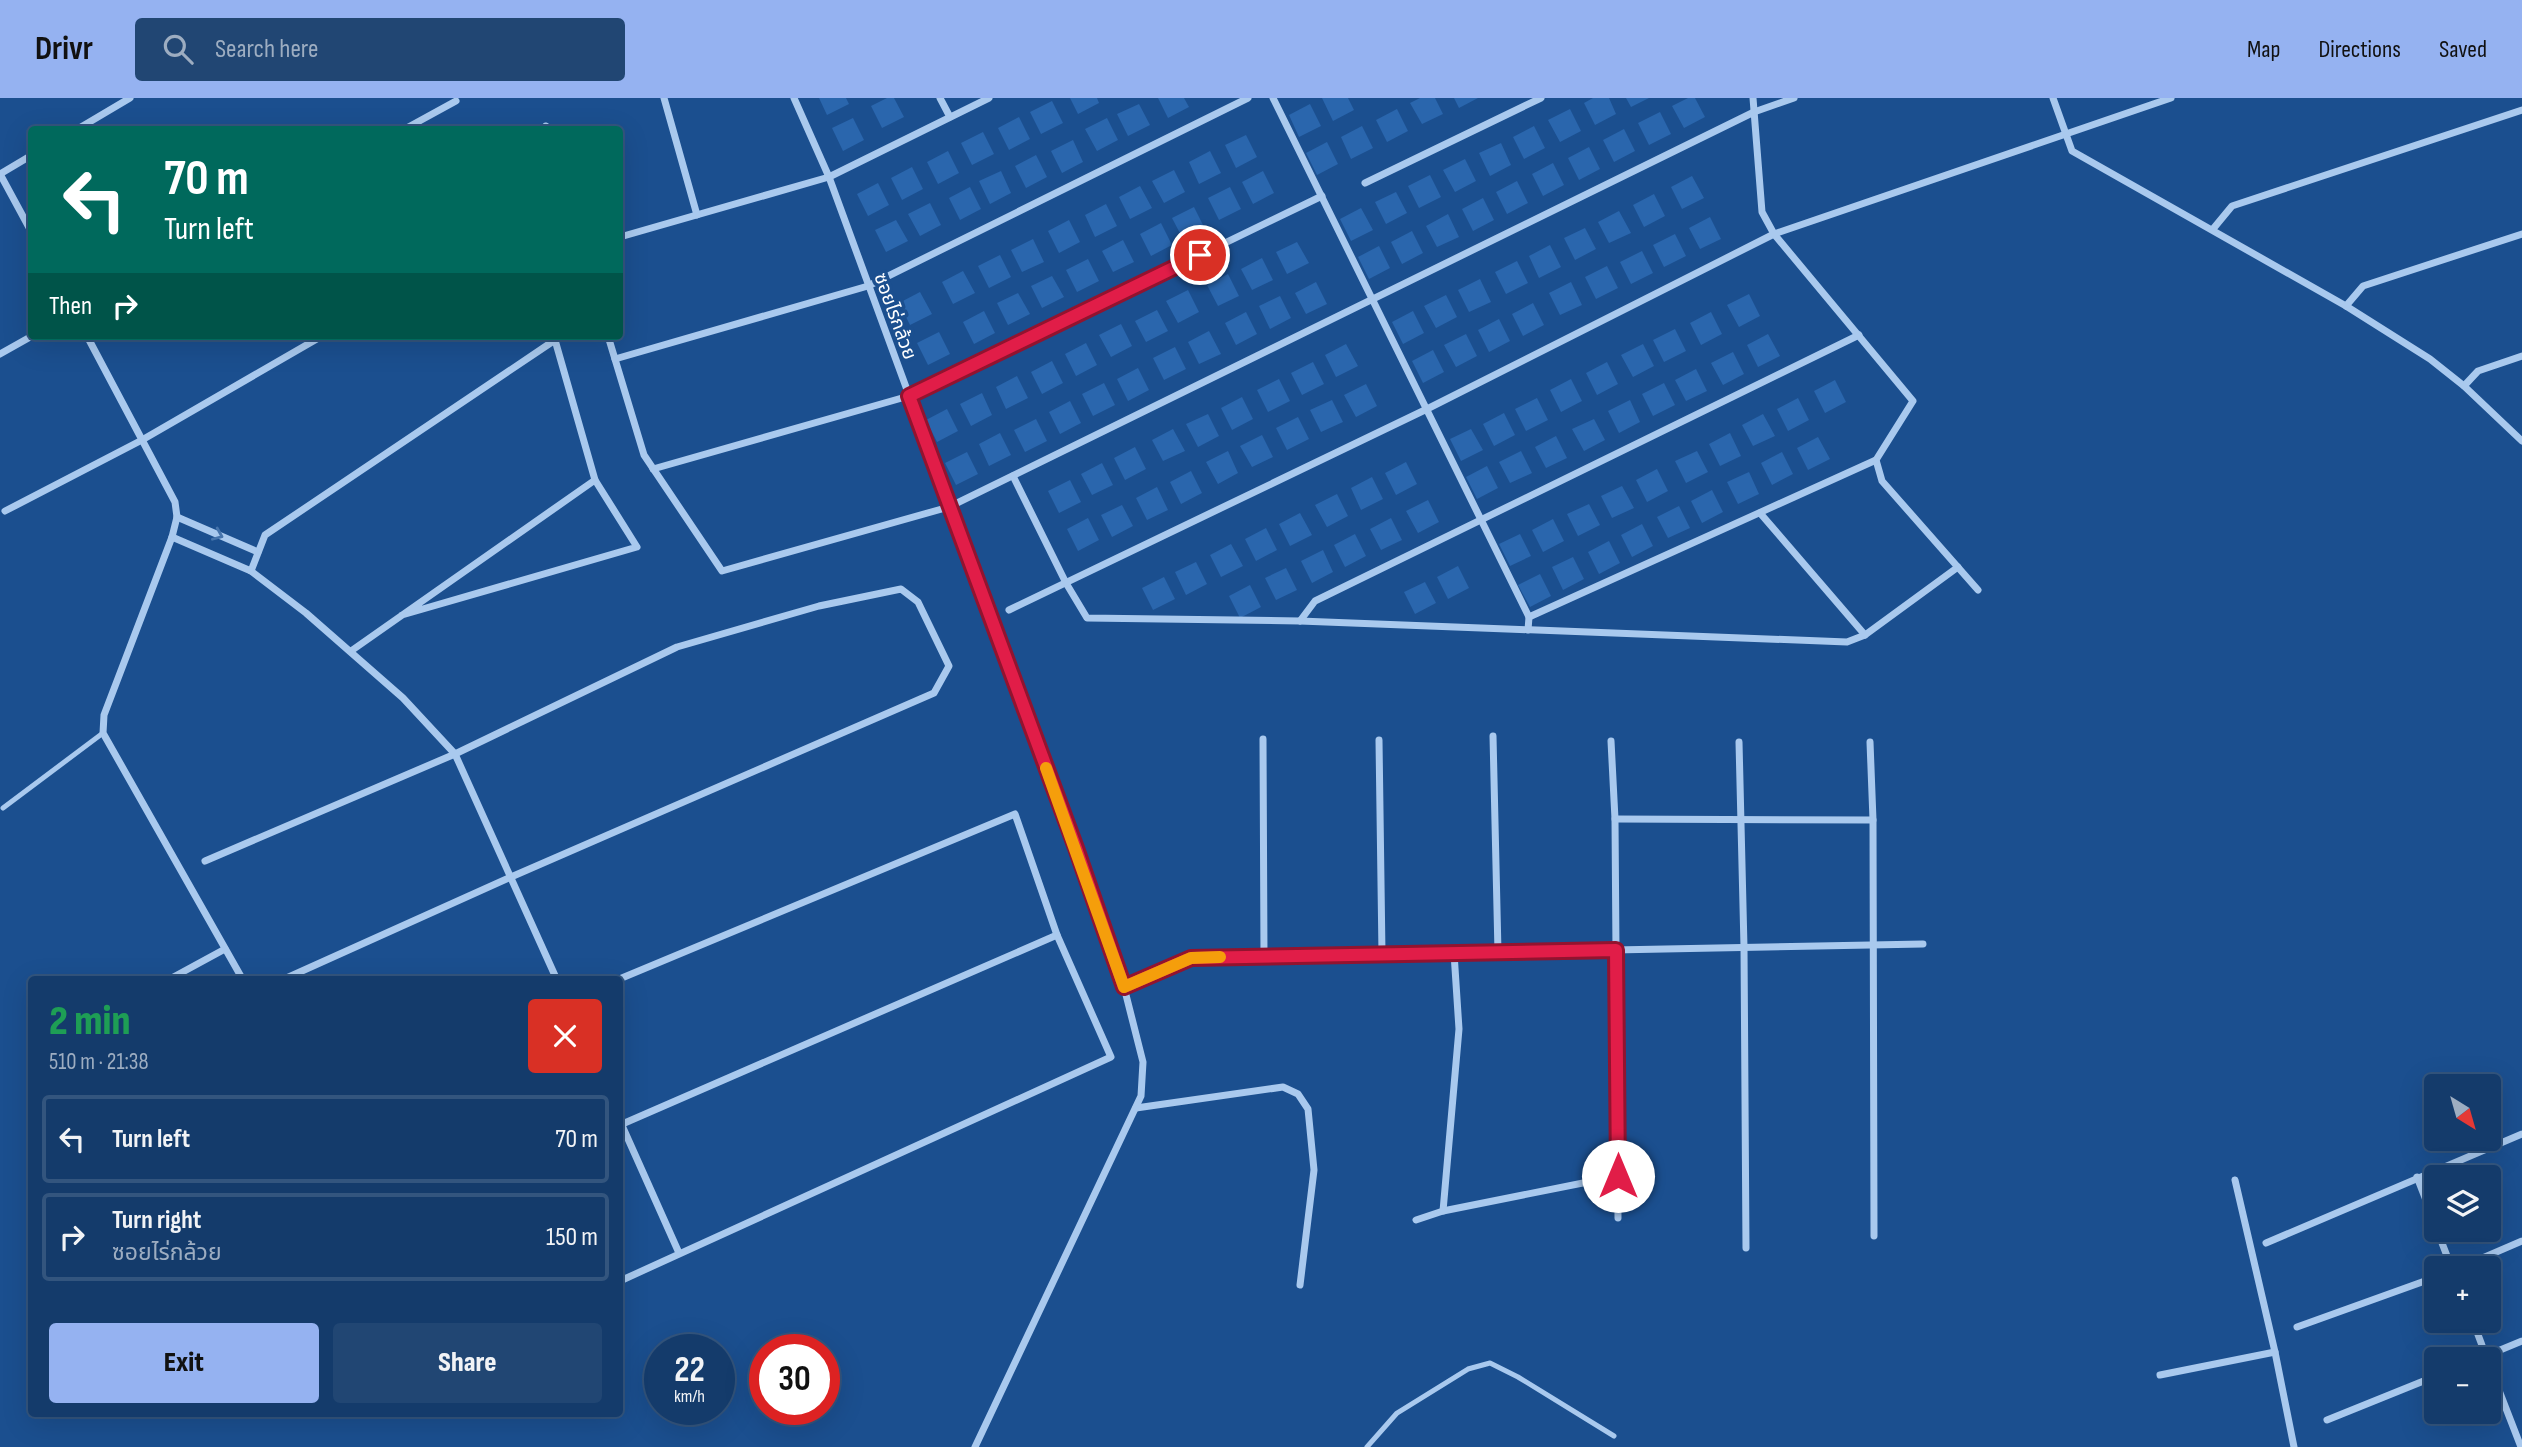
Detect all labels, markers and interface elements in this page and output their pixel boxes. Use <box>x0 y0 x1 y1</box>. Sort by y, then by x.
search box <box>135 18 625 81</box>
text: Drivr <box>35 29 93 69</box>
icon: search <box>159 30 197 68</box>
text: Search here <box>215 34 318 65</box>
text: Map <box>2247 35 2280 64</box>
text: Directions <box>2318 35 2401 64</box>
text: Saved <box>2439 35 2487 64</box>
text: 70 m <box>164 150 249 209</box>
icon: left <box>49 154 140 245</box>
text: Turn left <box>164 210 254 249</box>
pin <box>1170 225 1230 285</box>
icon: arrive <box>1181 236 1219 274</box>
street label: ซอยไร่กล้วย <box>868 270 922 363</box>
icon: right <box>106 287 144 325</box>
text: Then <box>49 291 92 322</box>
one-way arrow <box>210 527 223 541</box>
text: 2 min <box>49 996 130 1047</box>
button: close <box>528 999 602 1073</box>
text: 510 m · 21:38 <box>49 1048 149 1076</box>
north arrow <box>2424 1074 2501 1152</box>
map controls <box>2424 1074 2501 1424</box>
icon: left <box>53 1120 91 1158</box>
text: Turn left <box>112 1124 190 1155</box>
text: 70 m <box>555 1124 598 1155</box>
position arrow <box>1581 1139 1655 1213</box>
button: layers <box>2424 1165 2501 1242</box>
text: Turn right <box>112 1205 201 1236</box>
icon: right <box>53 1218 91 1256</box>
text: 150 m <box>546 1222 598 1253</box>
text: ซอยไร่กล้วย <box>112 1239 222 1267</box>
button: + <box>2424 1256 2501 1333</box>
button: Exit <box>49 1323 319 1403</box>
button: Share <box>333 1323 602 1403</box>
speed limit sign: 30 <box>749 1334 840 1425</box>
button: − <box>2424 1347 2501 1424</box>
text: 22 <box>674 1349 705 1392</box>
text: km/h <box>674 1386 705 1407</box>

